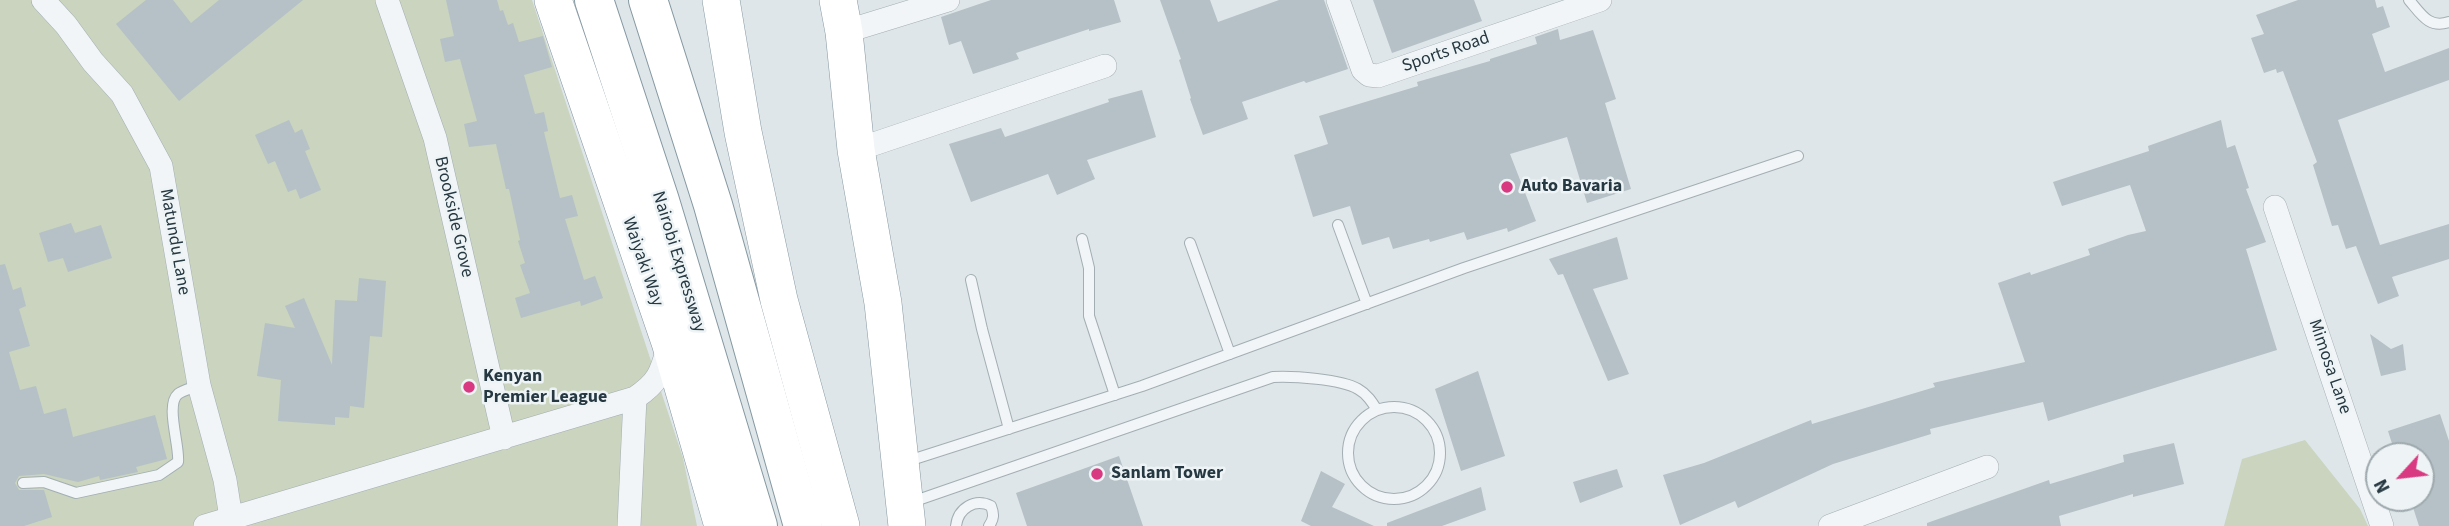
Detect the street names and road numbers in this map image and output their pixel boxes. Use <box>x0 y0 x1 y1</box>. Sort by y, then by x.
street label: Sports Road <box>1399 28 1493 78</box>
street label: Brookside Grove <box>429 154 477 280</box>
street label: Matundu Lane <box>154 187 194 297</box>
street label: Nairobi Expressway <box>646 189 710 335</box>
street label: Waiyaki Way <box>617 215 667 309</box>
street label: Mimosa Lane <box>2303 317 2355 417</box>

